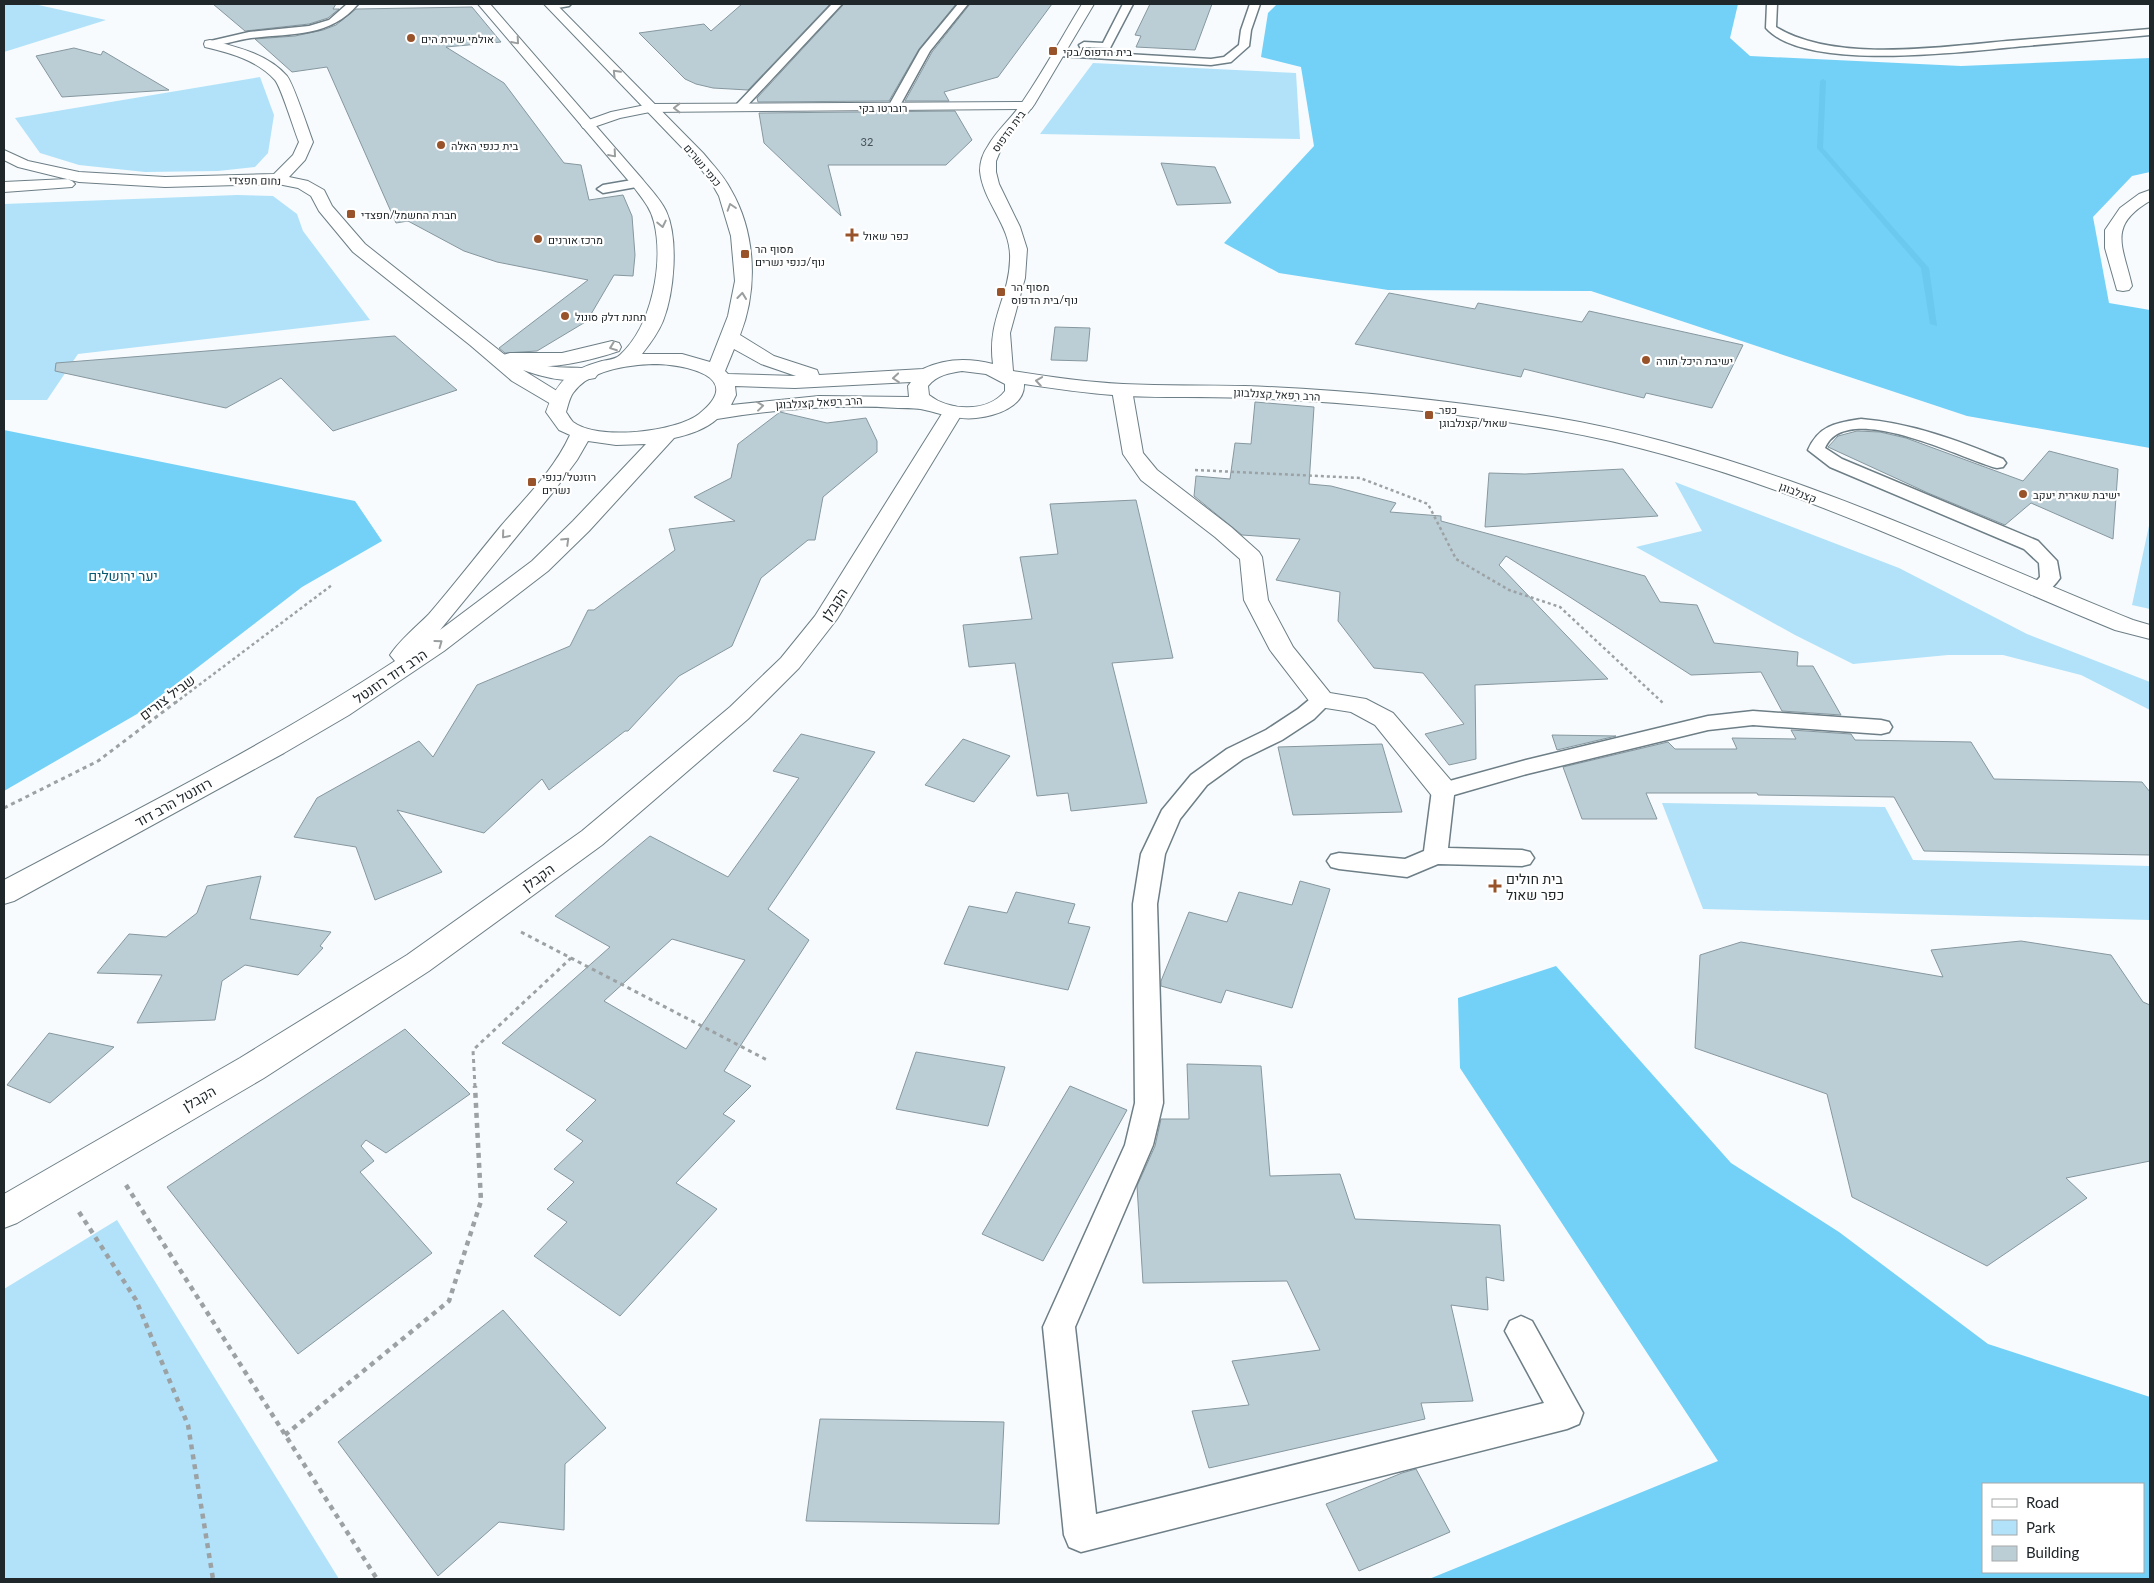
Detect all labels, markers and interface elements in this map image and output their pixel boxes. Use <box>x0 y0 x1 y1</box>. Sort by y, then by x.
marker: אולמי שירת הים <box>405 32 417 44</box>
place label: אולמי שירת הים <box>421 32 494 45</box>
one-way arrow <box>510 35 519 44</box>
marker: בית הדפוס/בקי <box>1047 45 1059 57</box>
place label: בית הדפוס/בקי <box>1063 45 1132 58</box>
one-way arrow <box>613 70 622 79</box>
street label: רוברטו בקי <box>859 101 907 114</box>
one-way arrow <box>673 103 680 113</box>
street label: בית הדפוס <box>989 108 1028 154</box>
house number: 32 <box>861 135 873 148</box>
marker: בית כנפי האלה <box>435 139 447 151</box>
place label: בית כנפי האלה <box>451 139 519 152</box>
street label: כנפי נשרים <box>682 141 724 189</box>
one-way arrow <box>607 148 616 157</box>
street label: נחום חפצדי <box>229 173 281 187</box>
one-way arrow <box>726 204 736 212</box>
marker: חברת החשמל/חפצדי <box>345 208 357 220</box>
place label: חברת החשמל/חפצדי <box>361 208 457 221</box>
one-way arrow <box>656 220 667 229</box>
marker: כפר שאול <box>845 228 859 242</box>
place label: כפר שאול <box>863 229 909 242</box>
marker: מרכז אורנים <box>532 233 544 245</box>
place label: מרכז אורנים <box>548 233 603 246</box>
place label: מסוף הר נוף/כנפי נשרים <box>755 242 825 268</box>
marker: מסוף הר נוף/כנפי נשרים <box>739 248 751 260</box>
place label: מסוף הר נוף/בית הדפוס <box>1011 280 1078 306</box>
marker: מסוף הר נוף/בית הדפוס <box>995 286 1007 298</box>
one-way arrow <box>736 292 747 300</box>
marker: תחנת דלק סונול <box>559 310 571 322</box>
place label: תחנת דלק סונול <box>575 310 647 323</box>
one-way arrow <box>609 341 617 351</box>
marker: ישיבת היכל תורה <box>1640 354 1652 366</box>
place label: ישיבת היכל תורה <box>1656 354 1733 367</box>
one-way arrow <box>892 372 900 383</box>
one-way arrow <box>1034 376 1043 386</box>
street label: הרב רפאל קצנלבוגן <box>1233 385 1321 403</box>
street label: הרב רפאל קצנלבוגן <box>775 393 863 411</box>
one-way arrow <box>757 401 765 412</box>
place label: כפר שאול/קצנלבוגן <box>1439 403 1508 429</box>
marker: כפר שאול/קצנלבוגן <box>1423 409 1435 421</box>
place label: רוזנטל/כנפי נשרים <box>542 470 596 496</box>
marker: רוזנטל/כנפי נשרים <box>526 476 538 488</box>
street label: קצנלבוגן <box>1777 479 1819 505</box>
marker: ישיבת שארית יעקב <box>2017 488 2029 500</box>
place label: ישיבת שארית יעקב <box>2033 488 2120 501</box>
one-way arrow <box>503 529 511 538</box>
one-way arrow <box>560 538 569 547</box>
park label: יער ירושלים <box>88 567 158 584</box>
street label: הקבלן <box>817 584 851 624</box>
one-way arrow <box>433 640 442 648</box>
street label: הרב דוד רוזנטל <box>350 645 430 707</box>
street label: שביל צורים <box>136 671 198 723</box>
street label: רוזנטל הרב דוד <box>132 774 214 830</box>
street label: הקבלן <box>519 860 557 894</box>
place label: בית חולים כפר שאול <box>1506 870 1564 903</box>
marker: בית חולים כפר שאול <box>1488 879 1502 893</box>
street label: הקבלן <box>179 1082 219 1114</box>
legend <box>1982 1483 2144 1573</box>
text: Road <box>2026 1493 2059 1511</box>
text: Park <box>2026 1518 2056 1536</box>
text: Building <box>2026 1543 2079 1561</box>

